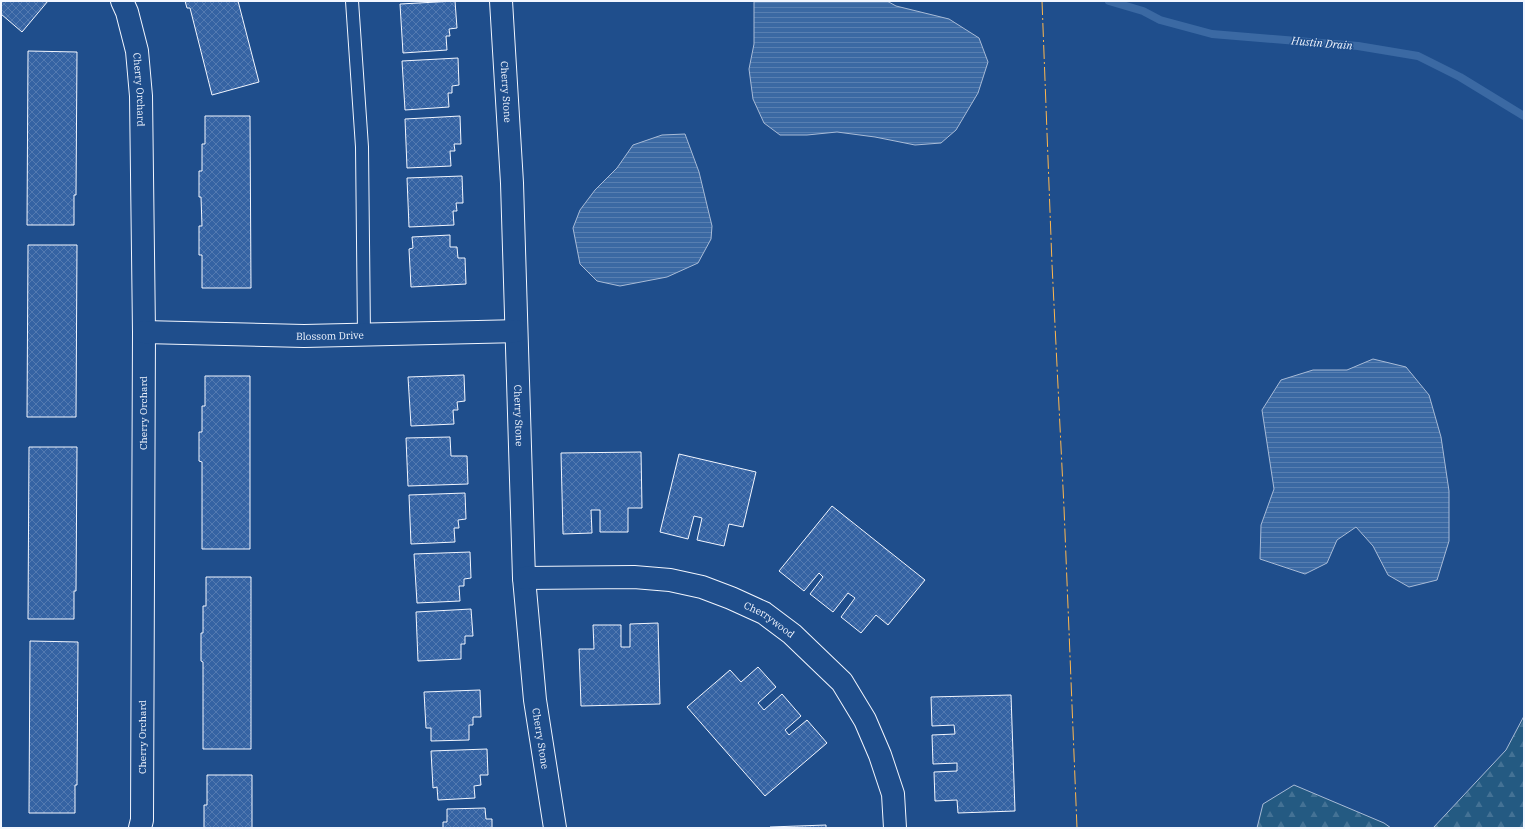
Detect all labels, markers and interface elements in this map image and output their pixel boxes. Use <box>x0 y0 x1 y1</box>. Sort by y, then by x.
water label: Hustin Drain <box>1290 33 1354 53</box>
street label: Cherry Orchard <box>130 52 147 127</box>
street label: Cherry Stone <box>498 61 514 123</box>
street label: Blossom Drive <box>296 329 364 343</box>
street label: Cherry Orchard <box>137 376 150 450</box>
street label: Cherry Stone <box>511 384 526 447</box>
street label: Cherrywood <box>742 599 797 641</box>
street label: Cherry Orchard <box>136 700 149 774</box>
street label: Cherry Stone <box>529 707 552 770</box>

